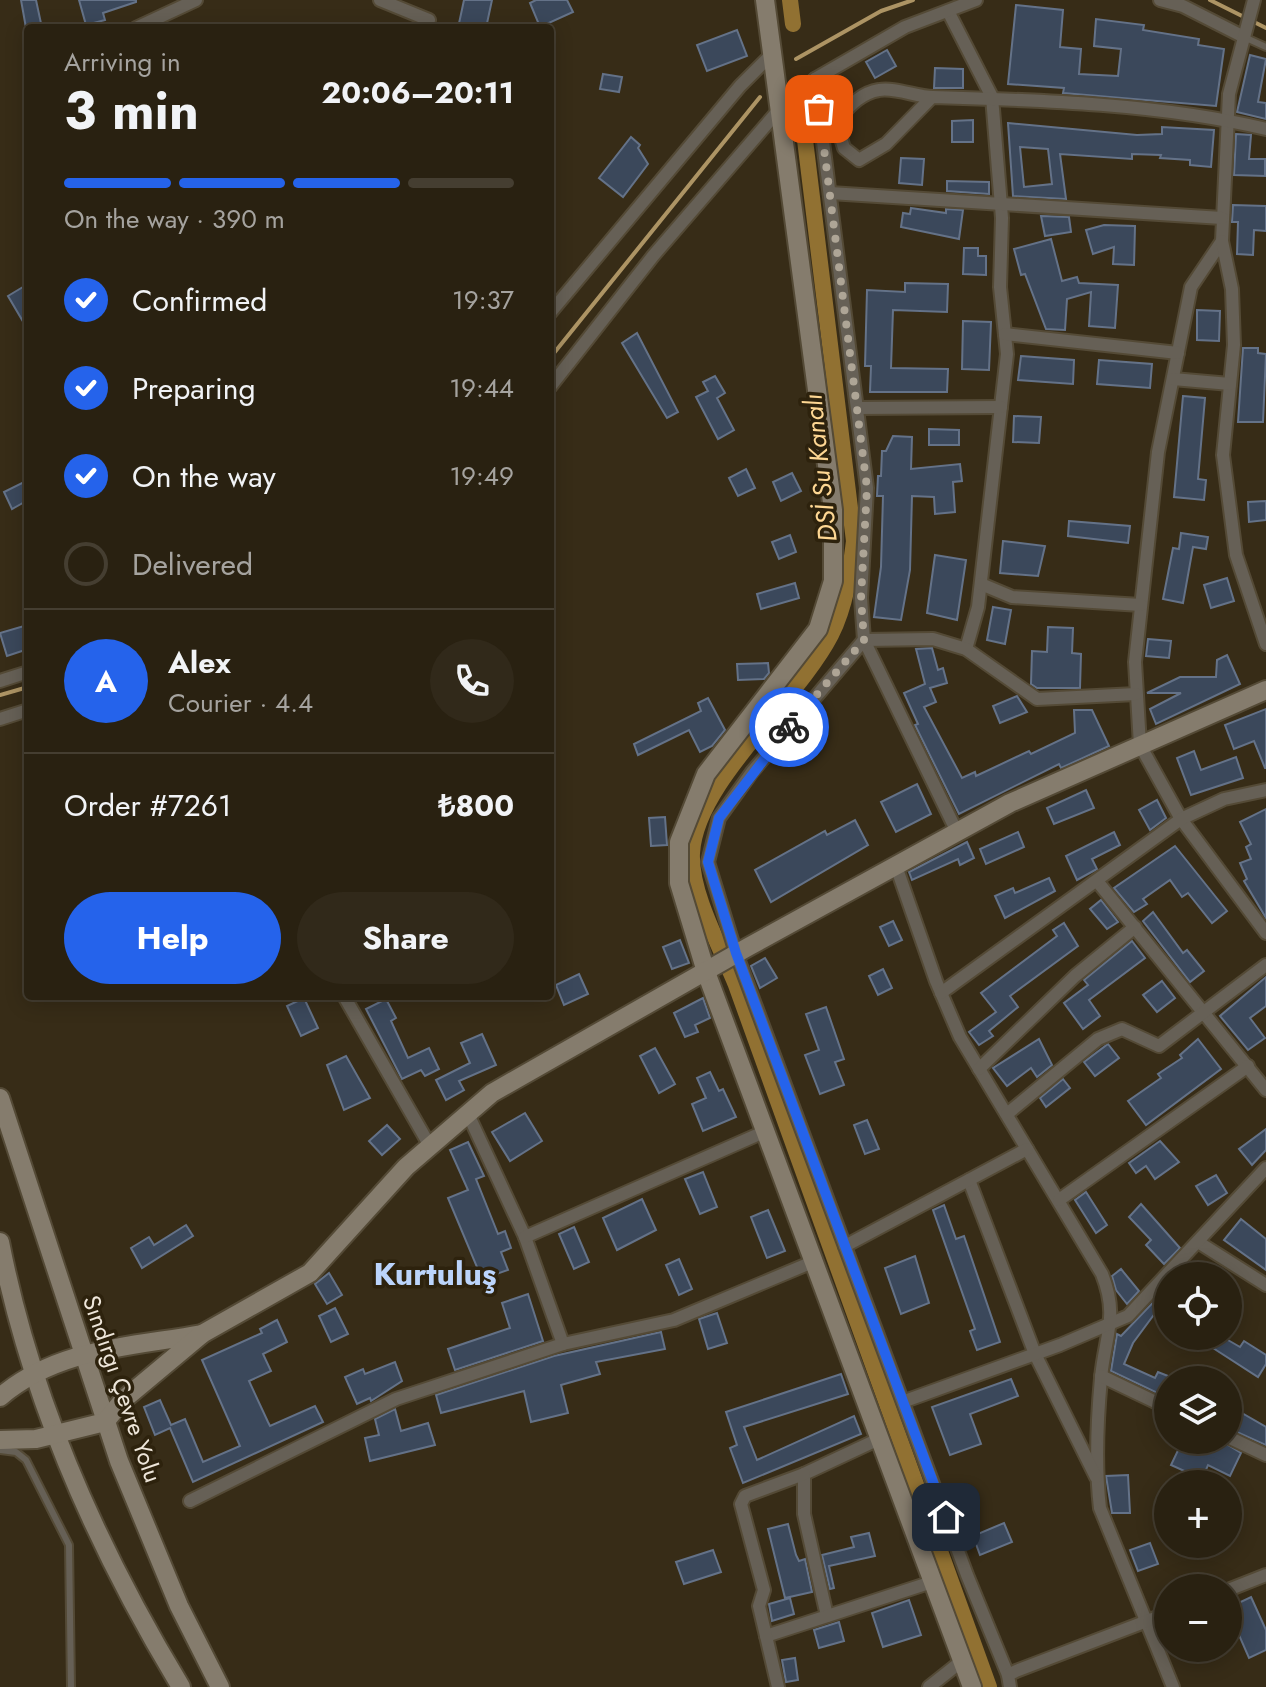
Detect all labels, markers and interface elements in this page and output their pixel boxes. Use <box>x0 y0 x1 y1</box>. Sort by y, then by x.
text: Arriving in <box>64 43 181 81</box>
text: 20:06–20:11 <box>322 71 514 114</box>
text: 3 min <box>64 73 199 149</box>
pin <box>785 75 853 143</box>
icon: bag <box>797 87 841 131</box>
text: On the way · 390 m <box>64 200 285 238</box>
icon: check <box>64 278 108 322</box>
text: Confirmed <box>132 279 267 322</box>
text: 19:37 <box>452 281 514 319</box>
icon: check <box>64 366 108 410</box>
text: Preparing <box>132 367 256 410</box>
text: 19:44 <box>449 369 514 407</box>
water label: DSİ Su Kanalı <box>793 392 847 544</box>
icon: check <box>64 454 108 498</box>
text: On the way <box>132 455 276 498</box>
text: 19:49 <box>449 457 514 495</box>
text: Delivered <box>132 543 253 586</box>
button: phone <box>430 639 514 723</box>
text: Alex <box>168 641 231 684</box>
text: A <box>95 660 117 703</box>
text: Courier · 4.4 <box>168 684 313 722</box>
courier <box>749 687 829 767</box>
icon: bike <box>767 705 811 749</box>
text: Order #7261 <box>64 784 232 827</box>
text: ₺800 <box>438 784 514 827</box>
button: Help <box>64 892 281 984</box>
button: Share <box>297 892 514 984</box>
district label: Kurtuluş <box>373 1251 497 1297</box>
map controls <box>1154 1262 1242 1662</box>
button: locate <box>1154 1262 1242 1350</box>
street label: Sındırgı Çevre Yolu <box>74 1291 171 1487</box>
button: layers <box>1154 1366 1242 1454</box>
button: + <box>1154 1470 1242 1558</box>
pin <box>912 1483 980 1551</box>
icon: home <box>924 1495 968 1539</box>
button: − <box>1154 1574 1242 1662</box>

